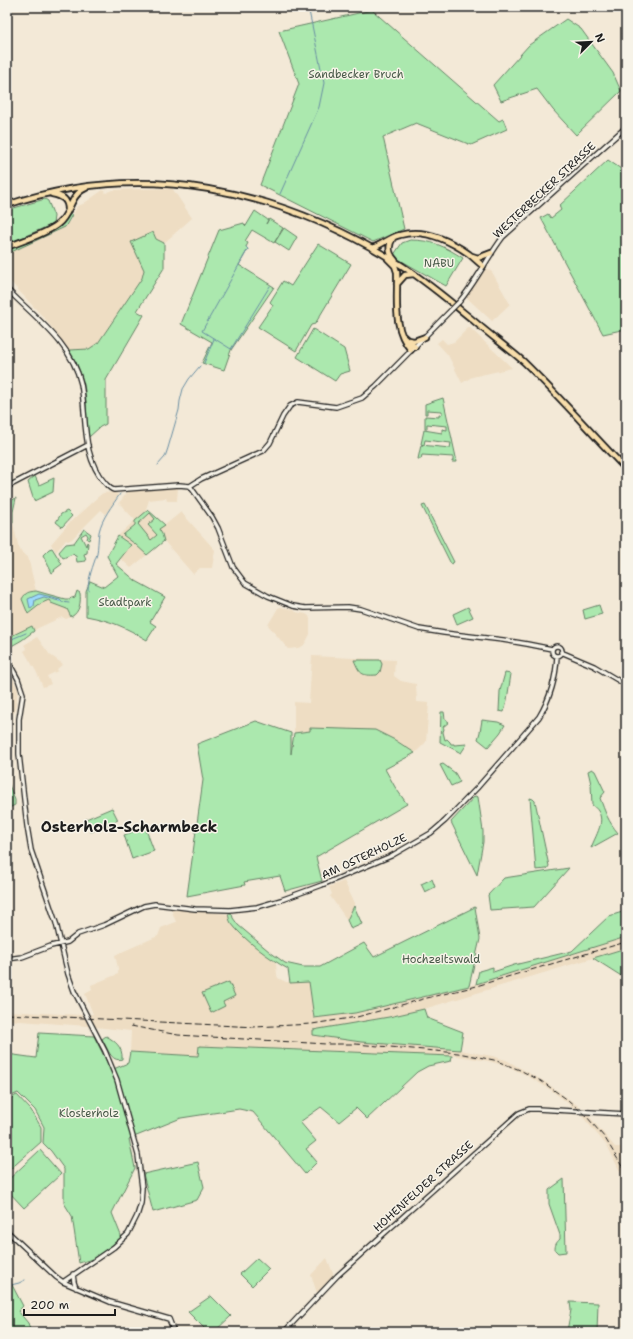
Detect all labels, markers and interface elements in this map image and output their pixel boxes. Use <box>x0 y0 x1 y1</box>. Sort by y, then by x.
north arrow <box>571 22 611 62</box>
text: N <box>591 31 608 45</box>
park label: Sandbecker Bruch <box>308 67 404 82</box>
street label: WESTERBECKER STRASSE <box>490 139 599 242</box>
park label: NABU <box>424 256 454 271</box>
park label: Stadtpark <box>99 595 151 610</box>
district label: Osterholz-Scharmbeck <box>41 817 218 837</box>
street label: AM OSTERHOLZE <box>319 830 409 883</box>
park label: Hochzeitswald <box>402 952 480 967</box>
park label: Klosterholz <box>59 1106 119 1121</box>
street label: HOHENFELDER STRASSE <box>370 1137 477 1235</box>
scale bar <box>24 1291 115 1317</box>
text: 200 m <box>30 1297 69 1313</box>

